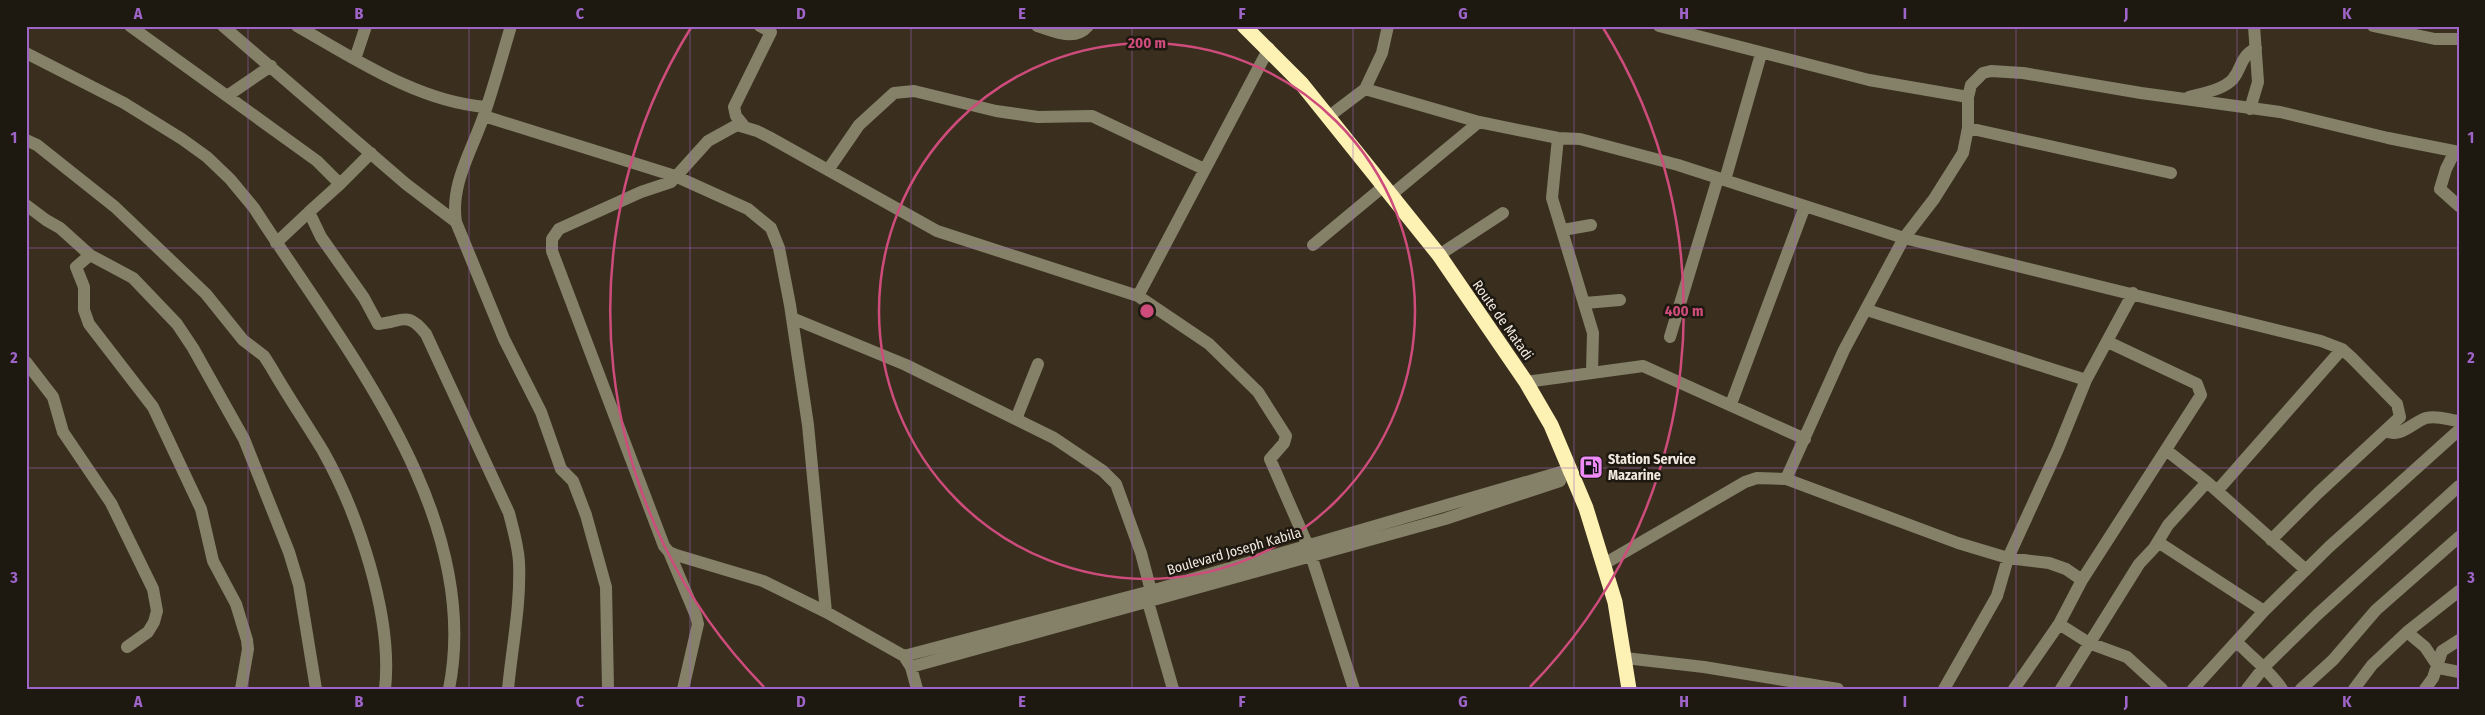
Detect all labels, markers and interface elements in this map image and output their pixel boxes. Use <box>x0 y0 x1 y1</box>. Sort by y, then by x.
text: A <box>133 4 143 23</box>
text: B <box>355 4 364 23</box>
text: C <box>576 4 585 23</box>
text: D <box>796 4 806 23</box>
text: E <box>1018 4 1026 23</box>
text: F <box>1238 4 1246 23</box>
text: G <box>1458 4 1468 23</box>
text: H <box>1679 4 1689 23</box>
text: I <box>1903 4 1907 23</box>
text: J <box>2123 4 2128 23</box>
text: K <box>2342 4 2352 23</box>
text: 200 m <box>1127 34 1166 52</box>
text: 1 <box>11 128 17 147</box>
text: 1 <box>2468 128 2474 147</box>
street label: Route de Matadi <box>1469 277 1536 363</box>
centre of rings <box>1138 302 1156 320</box>
text: 400 m <box>1665 302 1703 320</box>
text: 2 <box>9 348 18 367</box>
text: 2 <box>2466 348 2475 367</box>
place label: Station Service Mazarine <box>1608 451 1696 484</box>
fuel station icon: Station Service Mazarine <box>1578 454 1604 480</box>
street label: Boulevard Joseph Kabila <box>1165 524 1303 579</box>
text: 3 <box>9 568 18 587</box>
text: 3 <box>2466 568 2475 587</box>
text: A <box>133 692 143 711</box>
text: B <box>355 692 364 711</box>
text: C <box>576 692 585 711</box>
text: D <box>796 692 806 711</box>
text: E <box>1018 692 1026 711</box>
text: F <box>1238 692 1246 711</box>
text: G <box>1458 692 1468 711</box>
text: H <box>1679 692 1689 711</box>
text: I <box>1903 692 1907 711</box>
text: J <box>2123 692 2128 711</box>
text: K <box>2342 692 2352 711</box>

